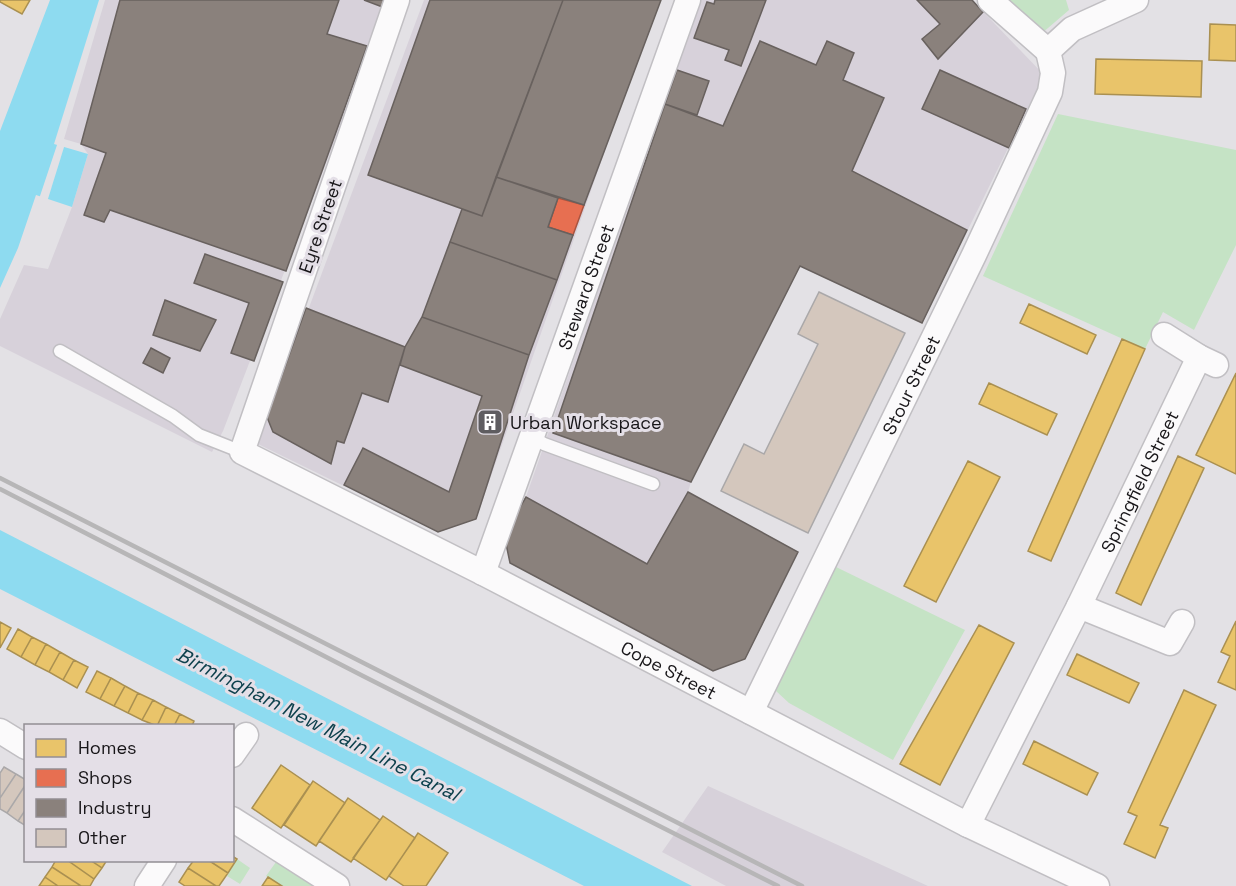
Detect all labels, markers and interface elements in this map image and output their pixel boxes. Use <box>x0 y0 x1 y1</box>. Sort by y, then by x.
street label: Eyre Street <box>293 176 347 276</box>
street label: Steward Street <box>552 221 618 353</box>
street label: Stour Street <box>877 331 945 438</box>
building icon: Urban Workspace <box>475 407 505 437</box>
street label: Springfield Street <box>1095 407 1183 556</box>
place label: Urban Workspace <box>510 411 662 434</box>
street label: Cope Street <box>617 635 721 704</box>
water label: Birmingham New Main Line Canal <box>172 641 466 808</box>
legend <box>24 724 234 862</box>
text: Homes <box>78 736 137 759</box>
text: Shops <box>78 766 132 789</box>
text: Industry <box>78 796 151 819</box>
text: Other <box>78 826 127 849</box>

